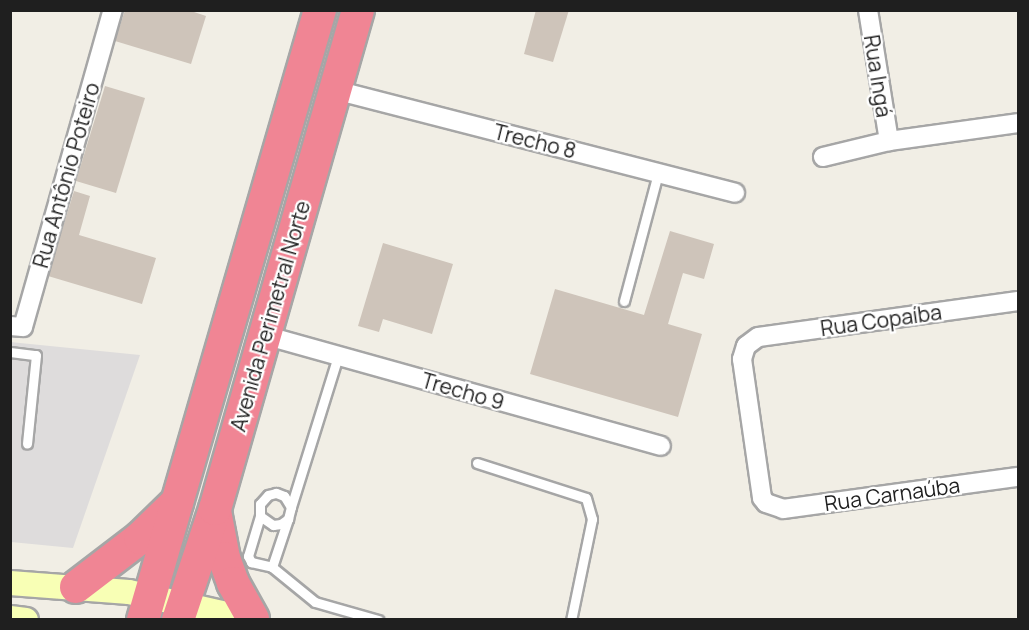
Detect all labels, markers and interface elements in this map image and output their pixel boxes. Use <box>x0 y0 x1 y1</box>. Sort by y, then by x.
street label: Rua Ingá <box>859 33 897 119</box>
street label: Rua Antônio Poteiro <box>27 79 105 271</box>
street label: Trecho 8 <box>491 119 579 163</box>
street label: Avenida Perimetral Norte <box>225 198 315 434</box>
street label: Rua Copaíba <box>819 299 943 341</box>
street label: Trecho 9 <box>419 367 507 415</box>
street label: Rua Carnaúba <box>823 472 961 516</box>

